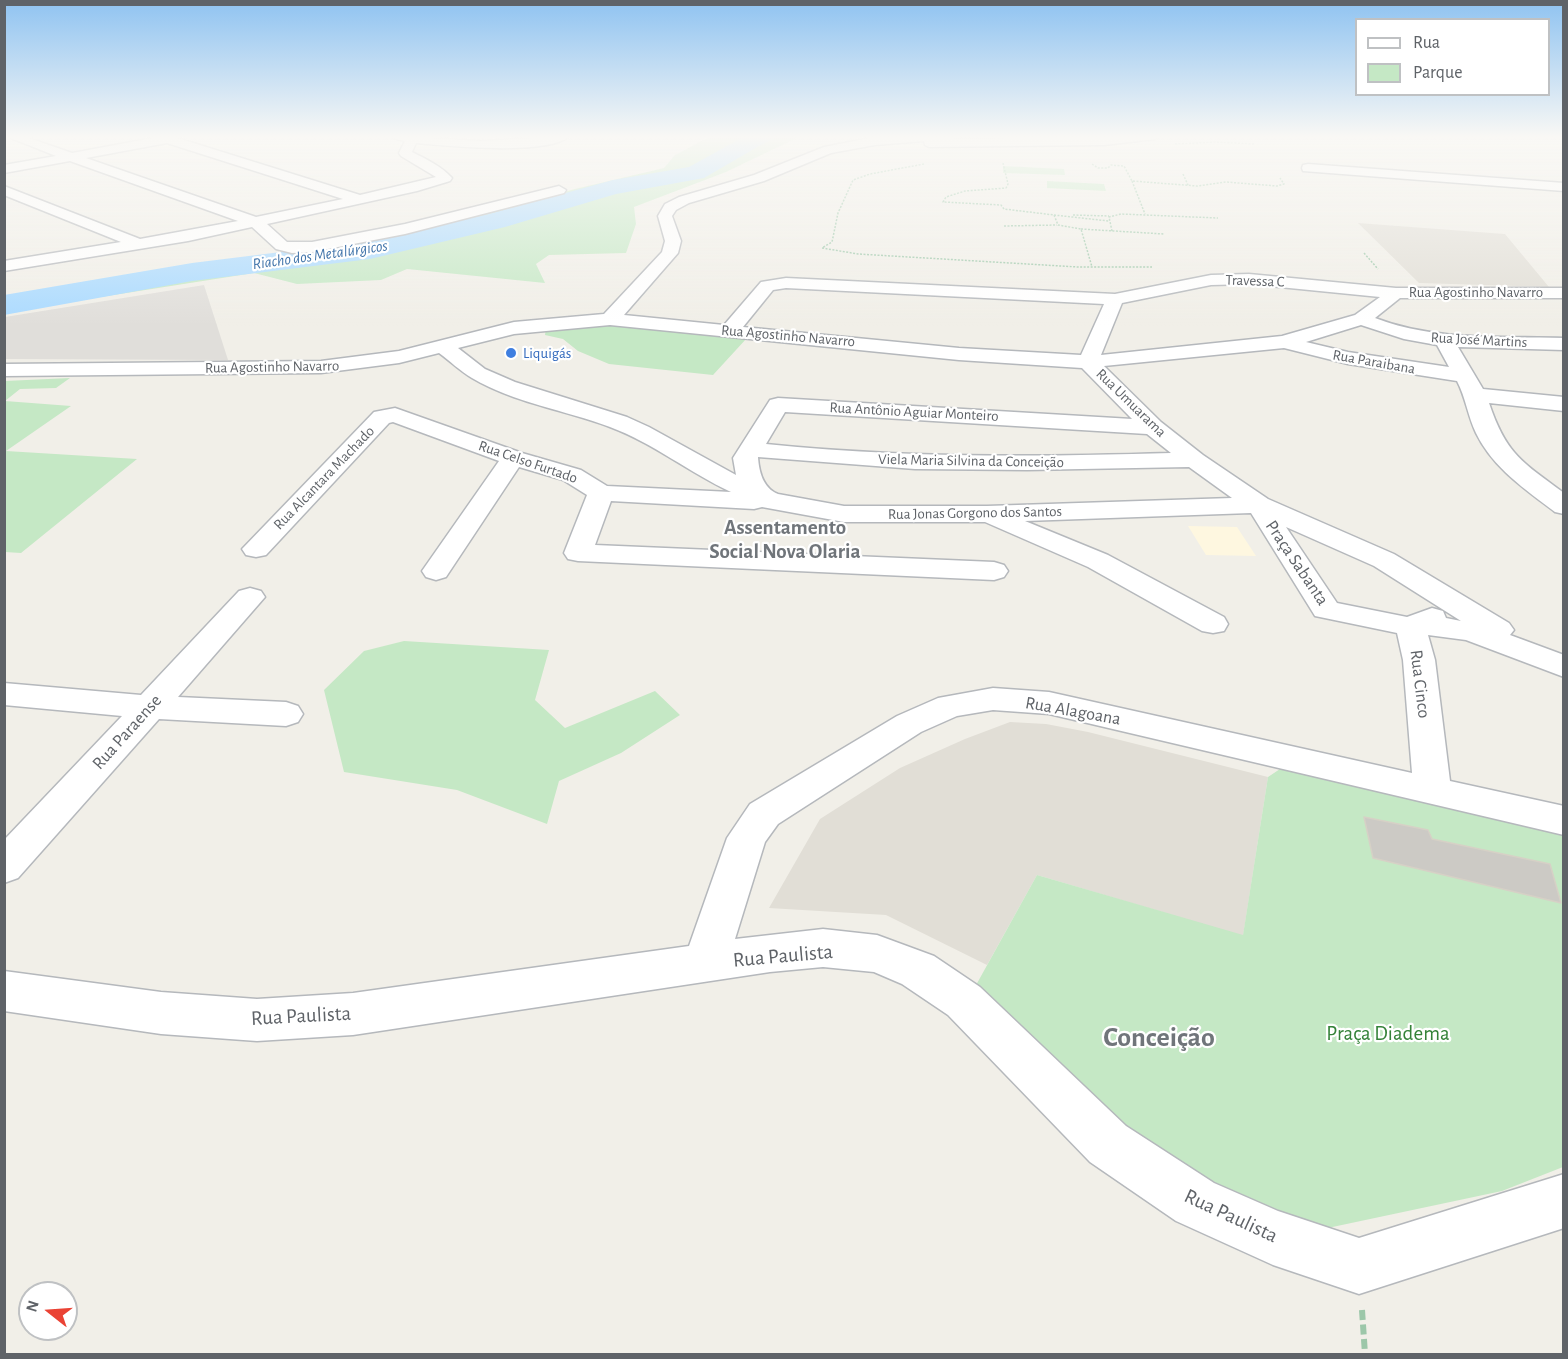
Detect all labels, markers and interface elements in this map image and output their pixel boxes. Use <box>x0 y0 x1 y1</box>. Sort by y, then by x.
legend <box>1355 18 1550 96</box>
text: Rua <box>1413 34 1440 52</box>
text: Parque <box>1413 64 1462 82</box>
water label: Riacho dos Metalúrgicos <box>251 236 389 274</box>
street label: Travessa C <box>1225 271 1285 291</box>
street label: Rua Agostinho Navarro <box>1409 283 1543 301</box>
street label: Rua Agostinho Navarro <box>720 321 856 351</box>
street label: Rua José Martins <box>1430 328 1528 352</box>
place label: Liquigás <box>523 344 571 362</box>
marker: Liquigás <box>504 346 518 360</box>
street label: Rua Paraibana <box>1331 346 1417 378</box>
street label: Rua Agostinho Navarro <box>205 357 339 377</box>
street label: Rua Umuarama <box>1092 365 1170 441</box>
street label: Rua Antônio Aguiar Monteiro <box>829 399 999 425</box>
street label: Rua Alcantara Machado <box>270 422 378 534</box>
street label: Rua Celso Furtado <box>476 437 580 487</box>
street label: Viela Maria Silvina da Conceição <box>878 450 1064 472</box>
street label: Rua Jonas Gorgono dos Santos <box>888 502 1062 524</box>
district label: Assentamento Social Nova Olaria <box>709 515 861 565</box>
street label: Praça Sabanta <box>1261 516 1333 610</box>
street label: Rua Cinco <box>1405 649 1435 719</box>
street label: Rua Paraense <box>88 690 166 774</box>
street label: Rua Alagoana <box>1024 692 1122 730</box>
street label: Rua Paulista <box>732 939 834 973</box>
street label: Rua Paulista <box>250 1001 352 1031</box>
district label: Conceição <box>1103 1021 1215 1055</box>
park label: Praça Diadema <box>1326 1021 1450 1047</box>
street label: Rua Paulista <box>1180 1183 1282 1249</box>
north arrow <box>18 1281 78 1341</box>
text: N <box>23 1299 42 1314</box>

